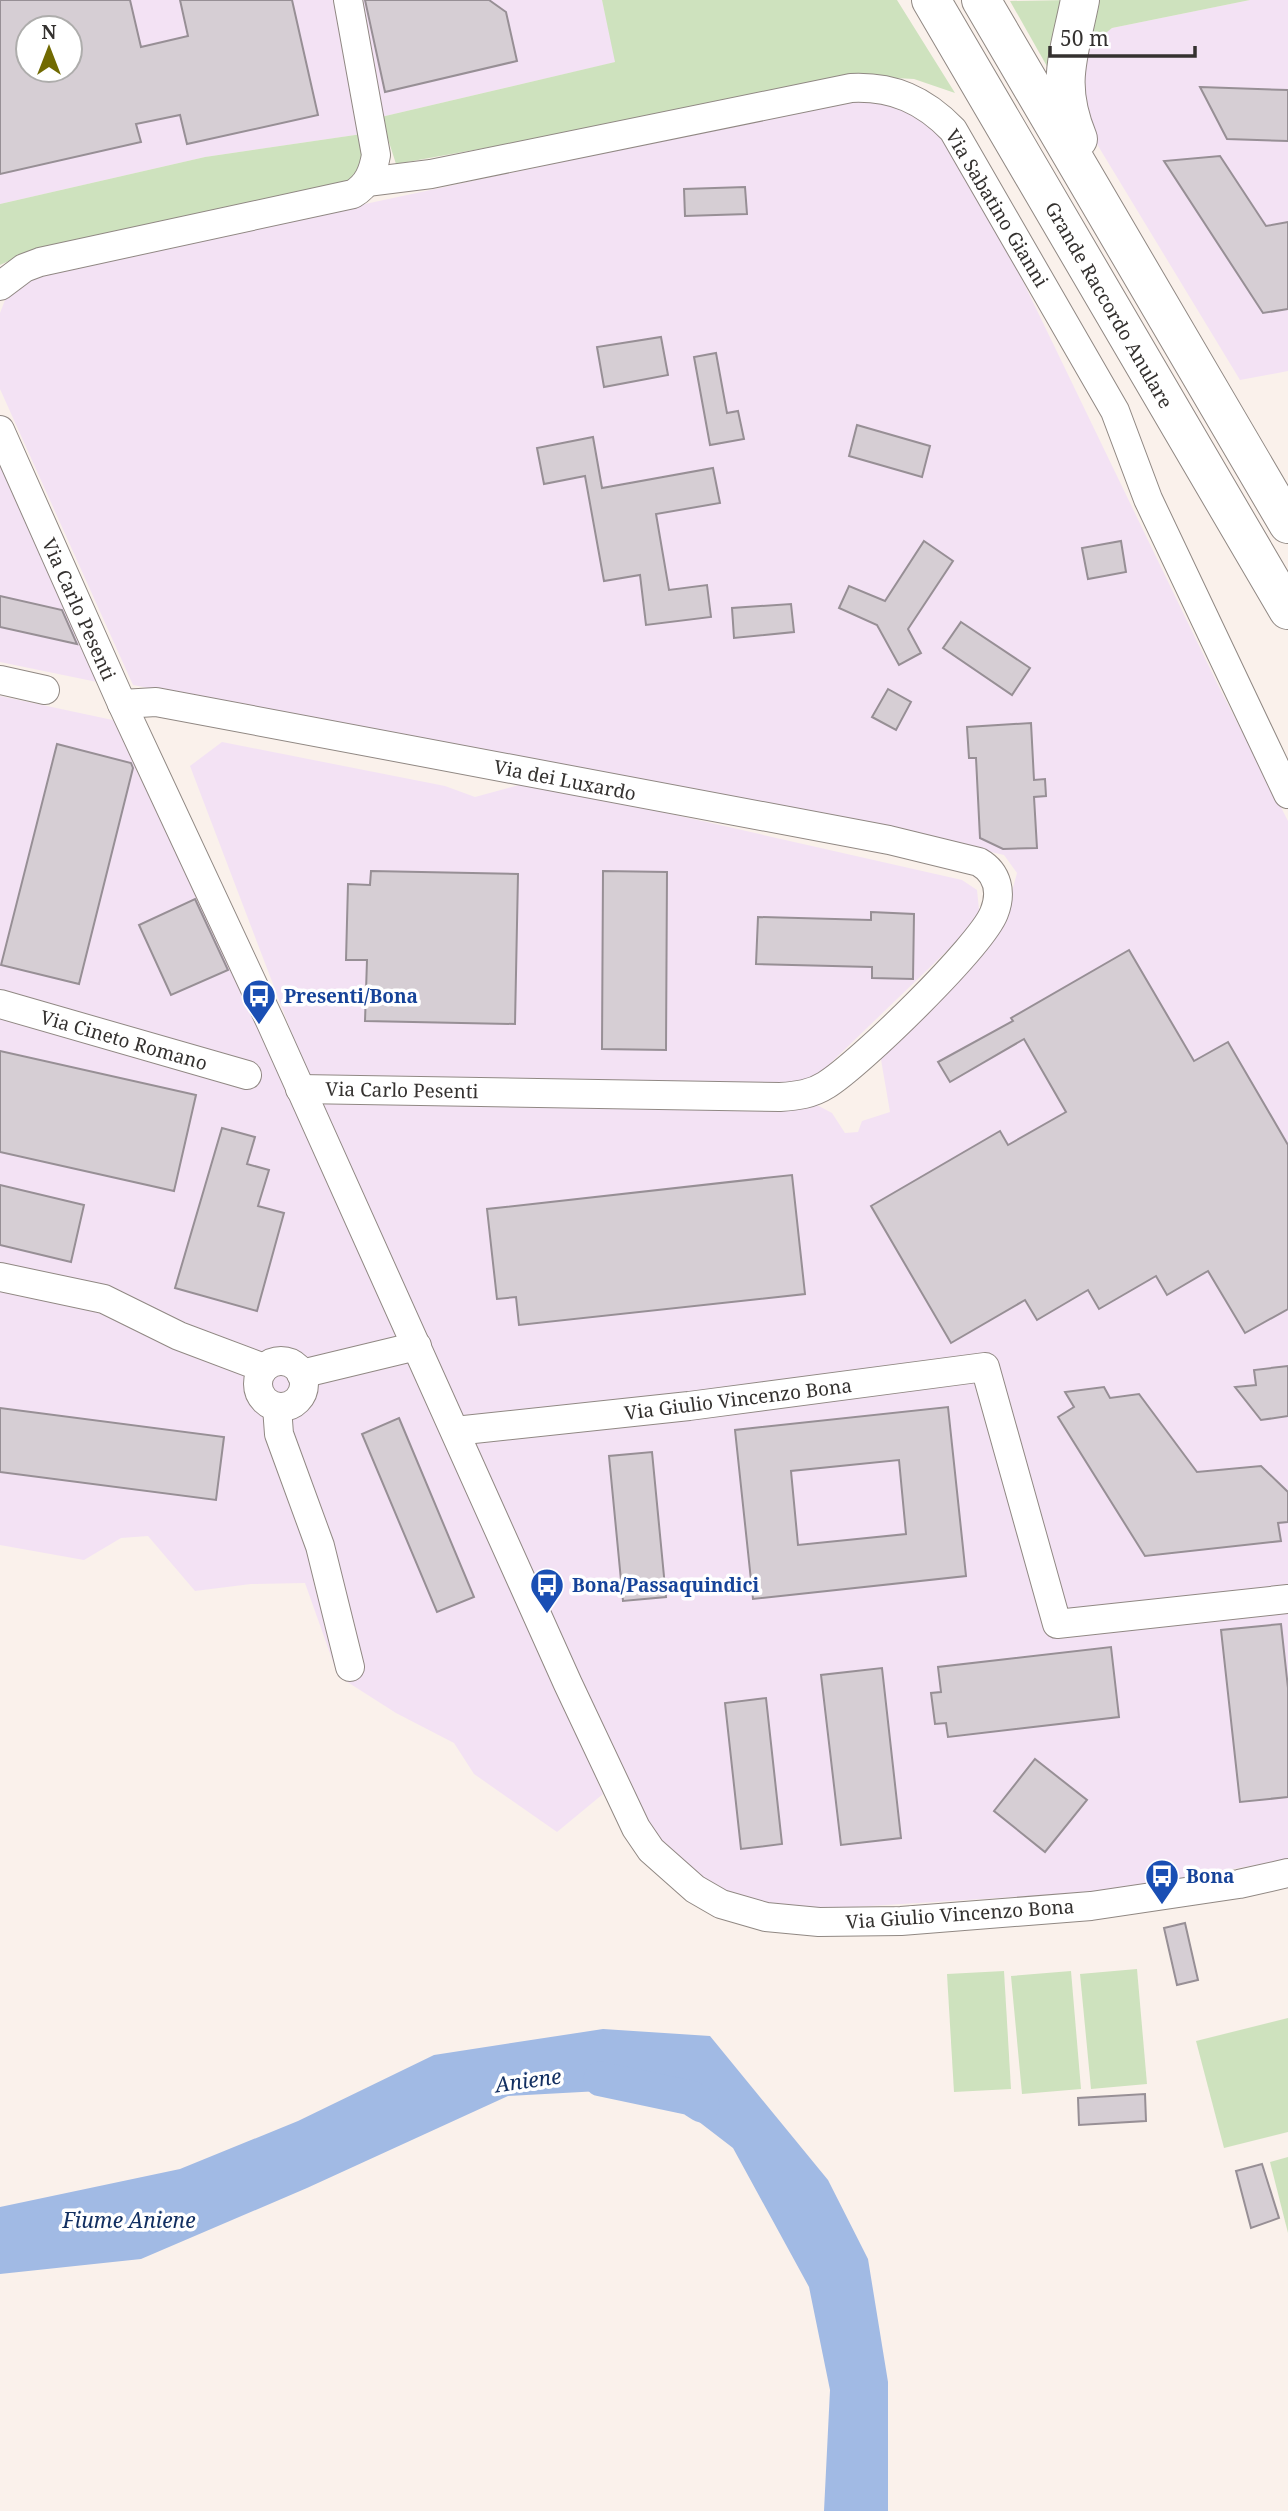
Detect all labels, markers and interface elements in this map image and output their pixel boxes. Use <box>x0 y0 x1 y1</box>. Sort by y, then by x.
north arrow <box>14 14 84 84</box>
scale bar <box>1050 14 1195 58</box>
text: N <box>42 19 57 45</box>
text: 50 m <box>1060 24 1109 52</box>
street label: Via Sabatino Gianni <box>940 124 1054 292</box>
street label: Grande Raccordo Anulare <box>1039 197 1179 413</box>
street label: Via Carlo Pesenti <box>36 534 122 684</box>
street label: Via dei Luxardo <box>492 753 638 807</box>
bus stop icon: Presenti/Bona <box>240 977 278 1026</box>
place label: Presenti/Bona <box>284 983 418 1009</box>
street label: Via Cineto Romano <box>37 1004 211 1076</box>
street label: Via Carlo Pesenti <box>325 1076 479 1104</box>
street label: Via Giulio Vincenzo Bona <box>623 1372 853 1426</box>
bus stop icon: Bona/Passaquindici <box>528 1566 566 1615</box>
place label: Bona/Passaquindici <box>572 1572 760 1598</box>
bus stop icon: Bona <box>1143 1857 1181 1906</box>
place label: Bona <box>1186 1863 1235 1889</box>
street label: Via Giulio Vincenzo Bona <box>845 1893 1075 1935</box>
water label: Aniene <box>491 2061 563 2099</box>
water label: Fiume Aniene <box>61 2206 196 2234</box>

